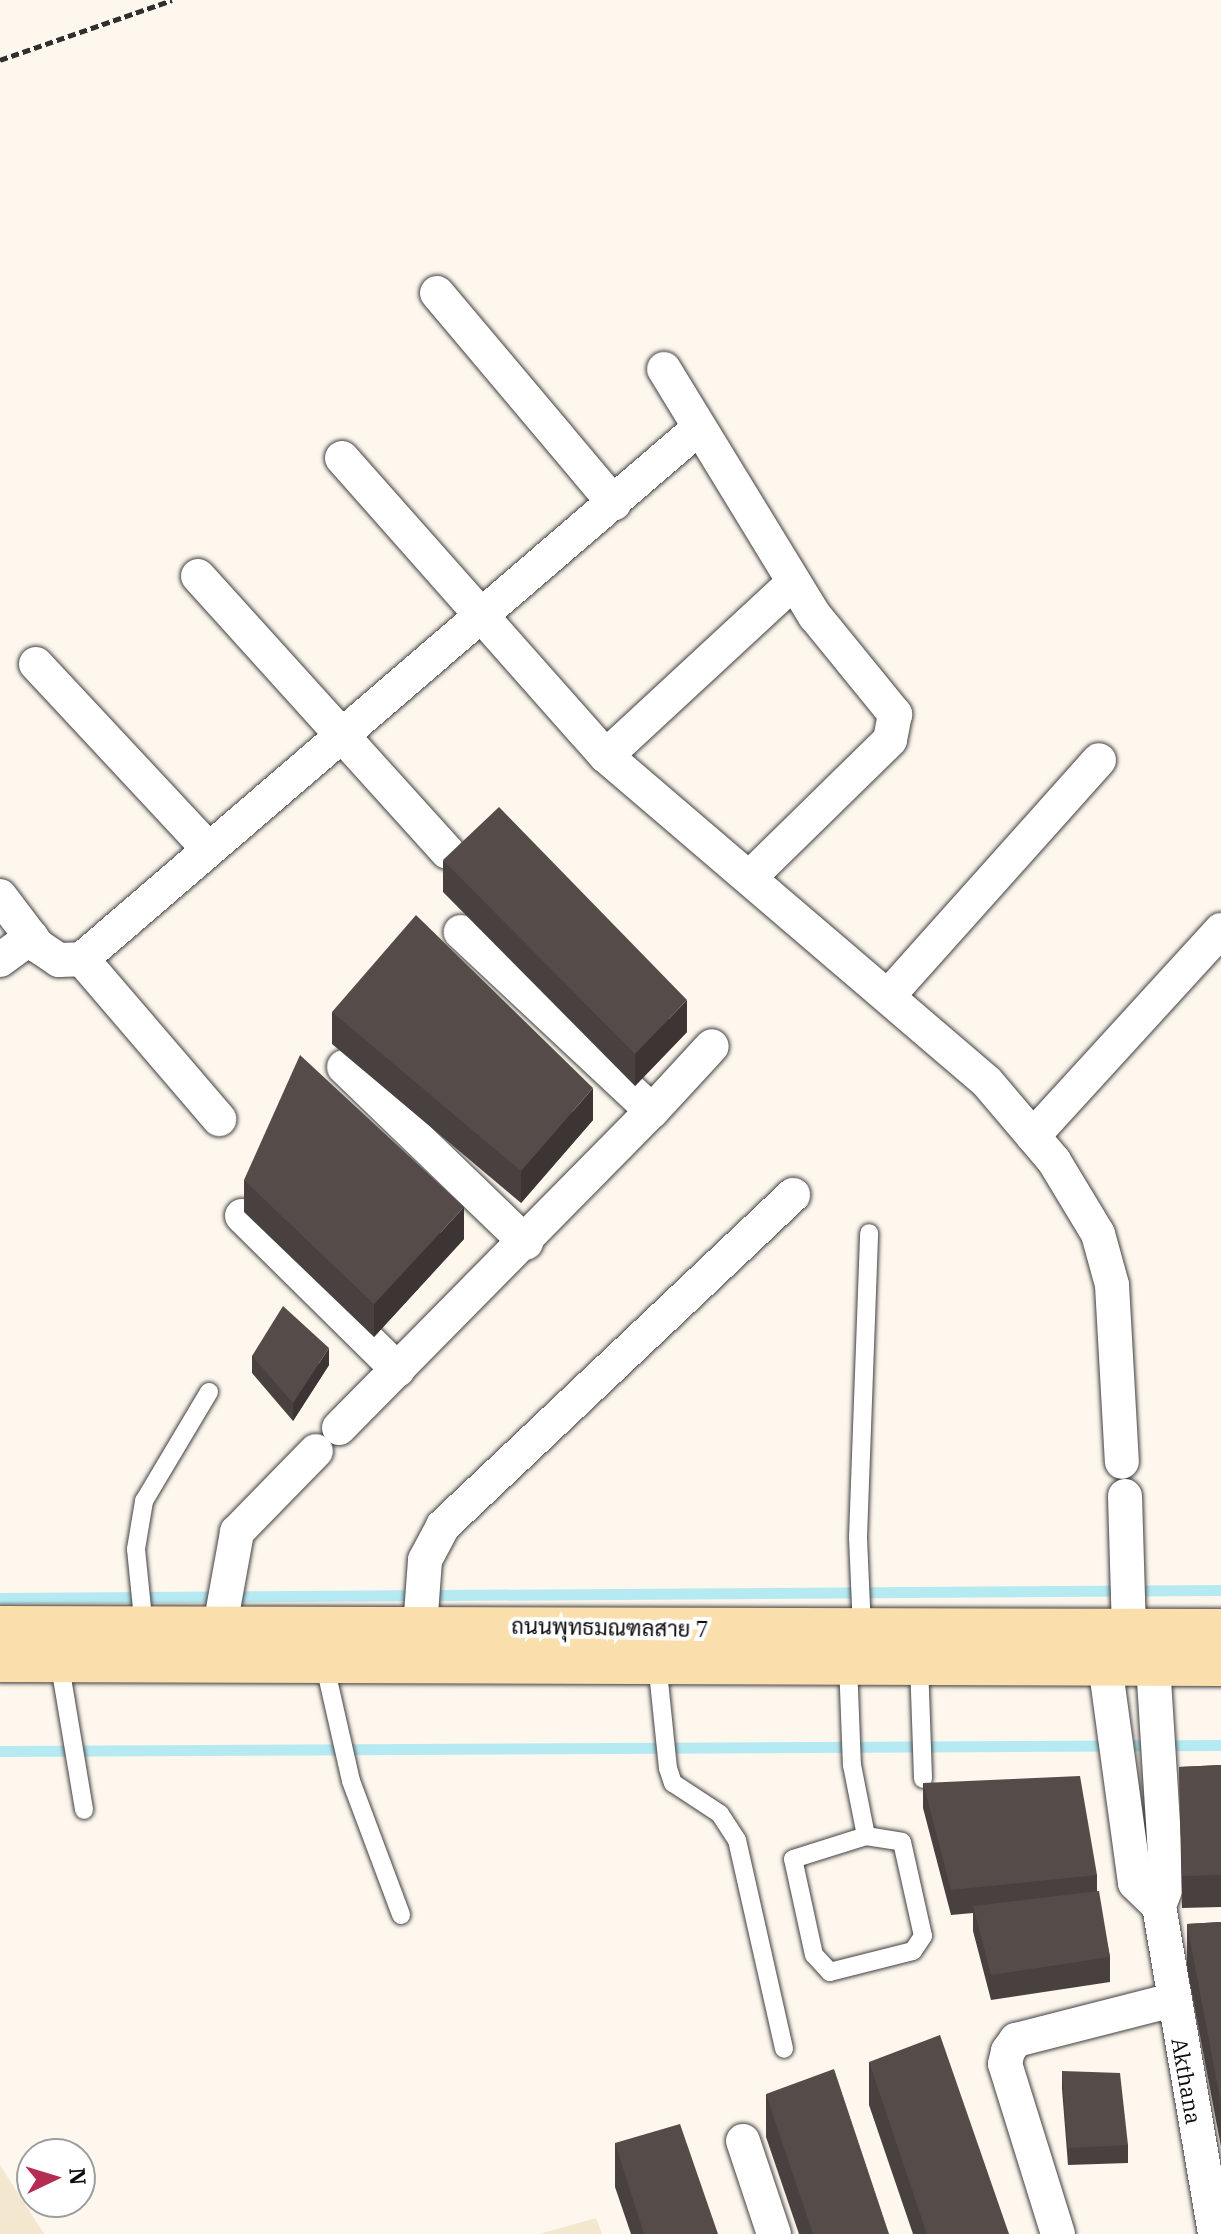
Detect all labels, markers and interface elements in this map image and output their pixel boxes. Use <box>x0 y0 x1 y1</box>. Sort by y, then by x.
street label: ถนนพุทธมณฑลสาย 7 <box>511 1612 709 1642</box>
street label: Akthana <box>1166 2036 1208 2126</box>
north arrow <box>16 2138 96 2218</box>
text: N <box>63 2167 94 2186</box>

